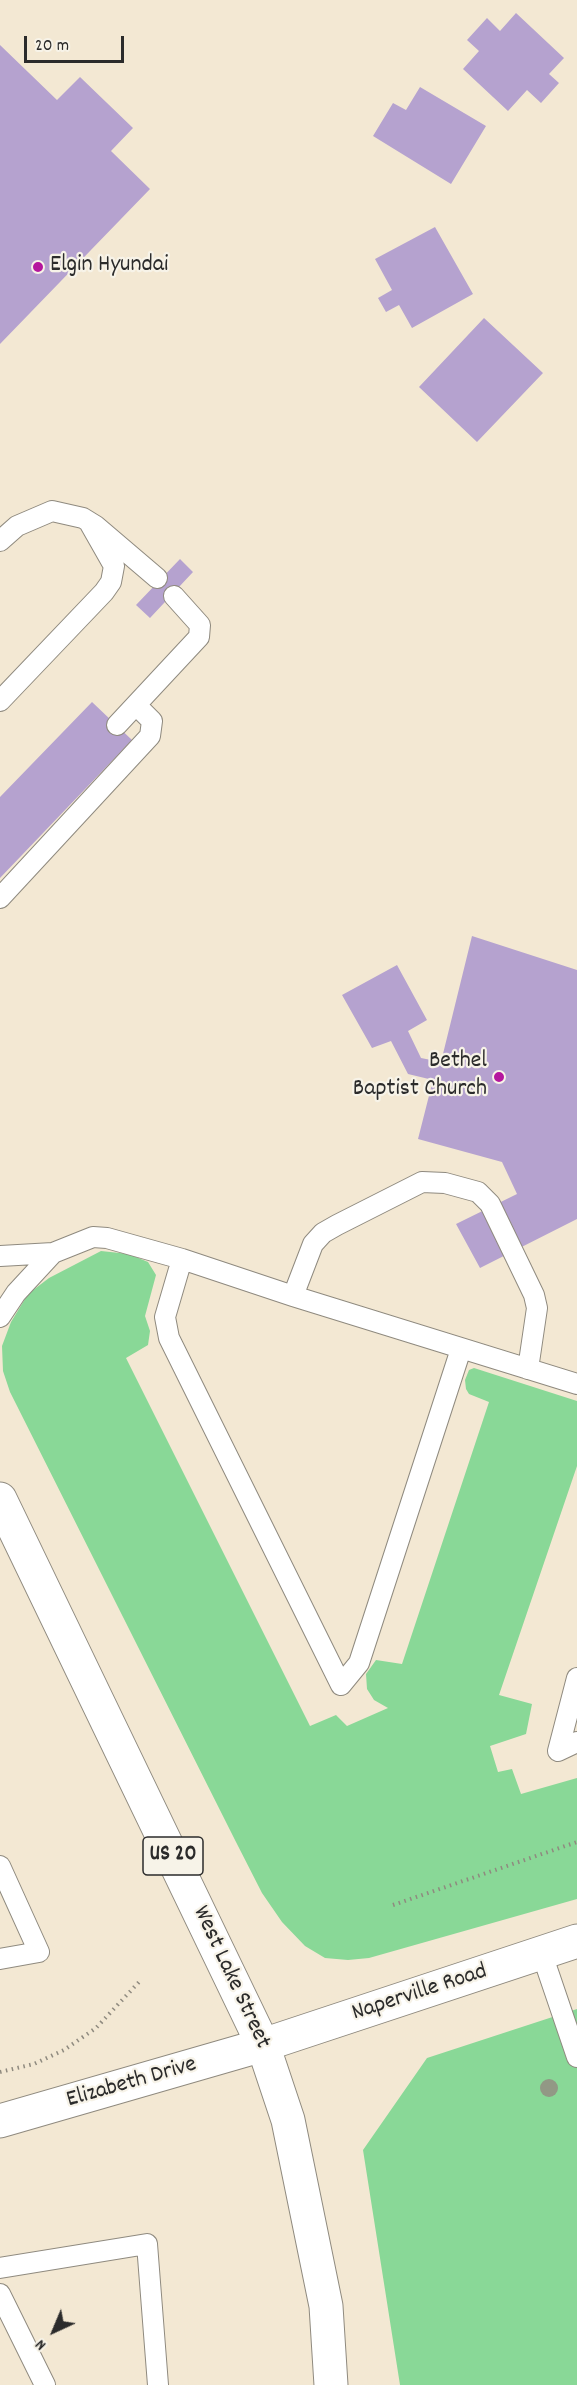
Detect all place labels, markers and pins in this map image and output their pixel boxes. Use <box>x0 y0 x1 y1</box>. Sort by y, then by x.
place label: Elgin Hyundai <box>50 253 168 281</box>
marker: Elgin Hyundai <box>31 260 45 274</box>
place label: Bethel Baptist Church <box>353 1049 487 1105</box>
marker: Bethel Baptist Church <box>492 1070 506 1084</box>

